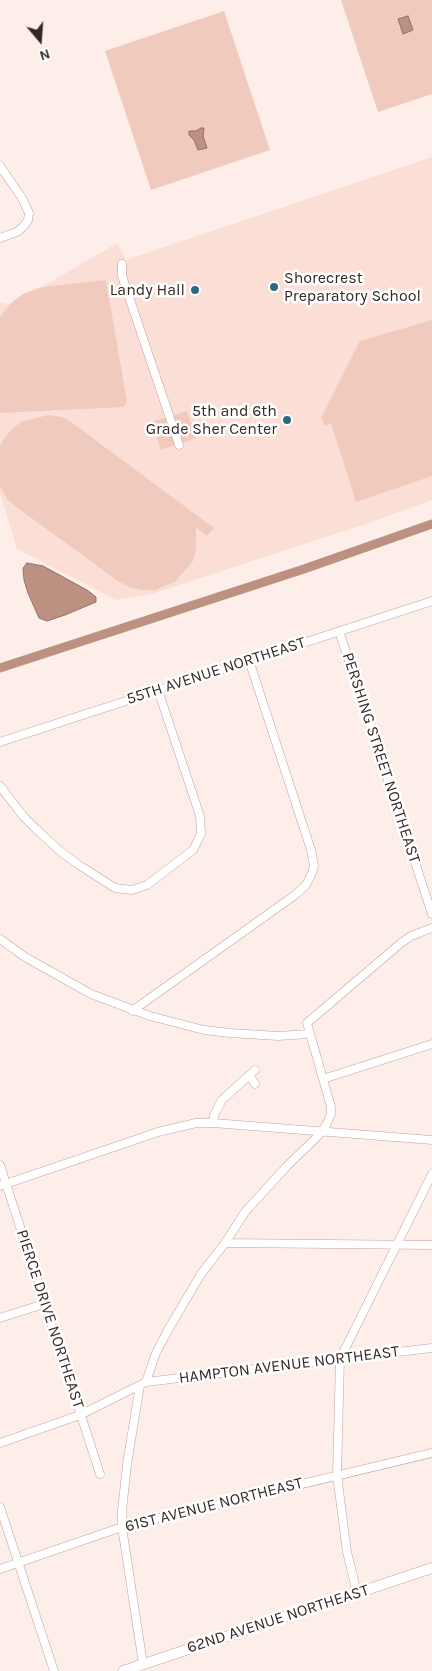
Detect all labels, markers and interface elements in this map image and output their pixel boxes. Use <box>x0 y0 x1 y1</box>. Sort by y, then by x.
north arrow <box>15 15 65 65</box>
text: N <box>37 45 52 64</box>
place label: Shorecrest Preparatory School <box>284 268 421 306</box>
place label: Landy Hall <box>110 280 185 300</box>
marker: Shorecrest Preparatory School <box>268 281 280 293</box>
marker: Landy Hall <box>189 284 201 296</box>
place label: 5th and 6th Grade Sher Center <box>146 401 277 439</box>
marker: 5th and 6th Grade Sher Center <box>281 414 293 426</box>
street label: 55TH AVENUE NORTHEAST <box>124 633 308 709</box>
street label: PERSHING STREET NORTHEAST <box>338 650 424 866</box>
street label: PIERCE DRIVE NORTHEAST <box>12 1227 88 1411</box>
street label: HAMPTON AVENUE NORTHEAST <box>178 1342 400 1388</box>
street label: 61ST AVENUE NORTHEAST <box>123 1474 305 1536</box>
street label: 62ND AVENUE NORTHEAST <box>185 1580 371 1658</box>

